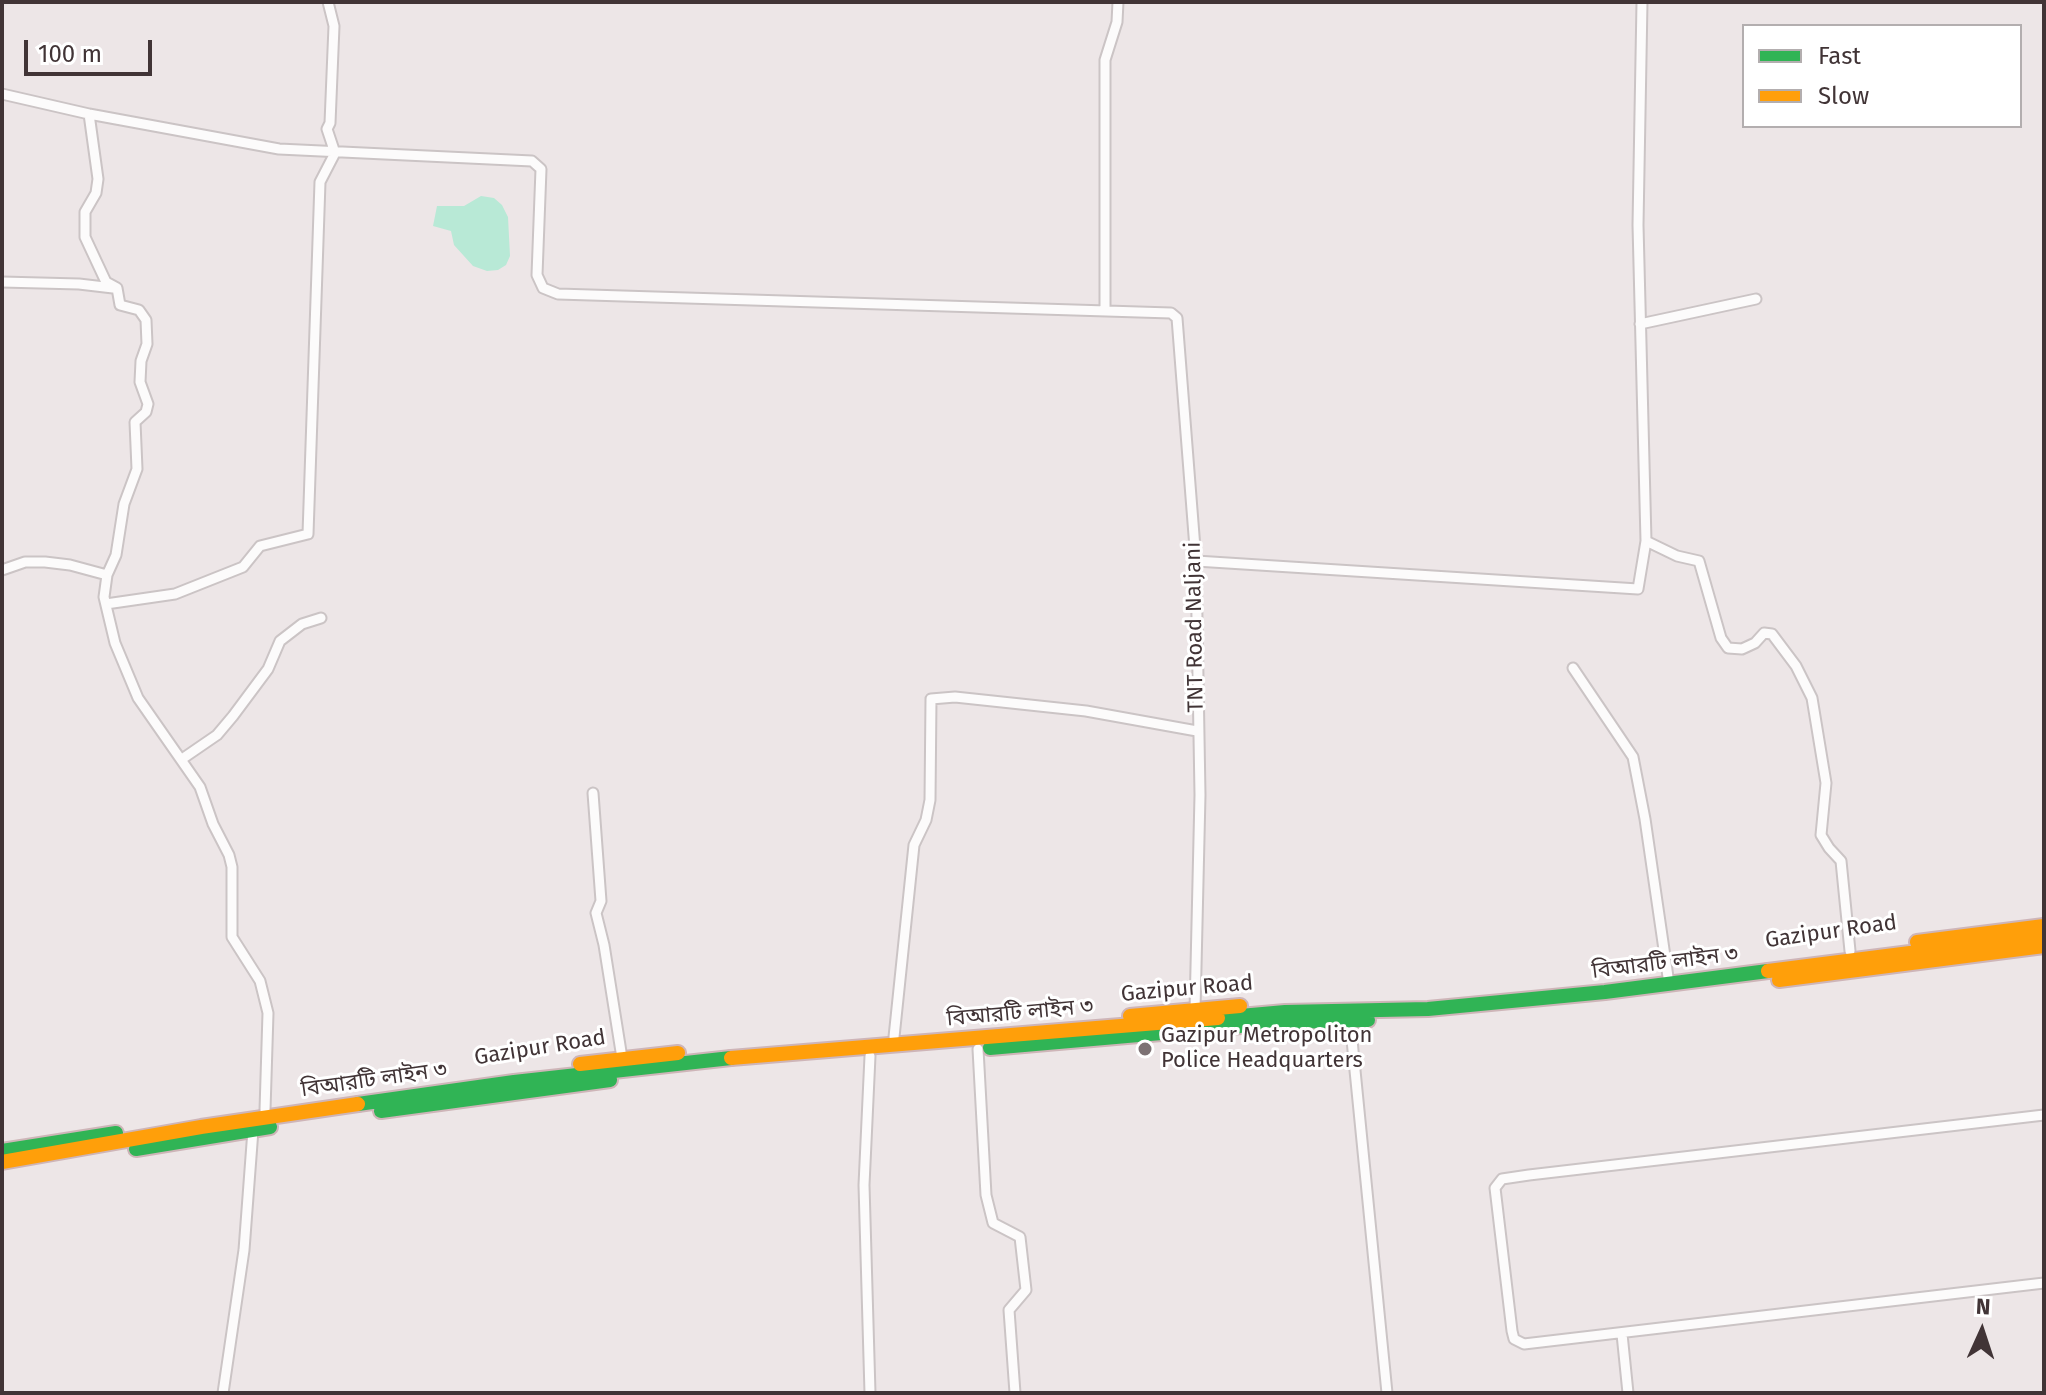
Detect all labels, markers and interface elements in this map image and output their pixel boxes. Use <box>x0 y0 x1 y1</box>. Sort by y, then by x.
scale bar <box>28 24 156 74</box>
legend <box>1742 24 2022 128</box>
text: 100 m <box>38 40 102 68</box>
text: Fast <box>1818 42 1861 70</box>
text: Slow <box>1818 82 1869 110</box>
street label: TNT Road Naljani <box>1180 541 1210 713</box>
street label: Gazipur Road <box>1764 910 1898 954</box>
street label: বিআরটি লাইন ৩ <box>1590 941 1740 985</box>
street label: Gazipur Road <box>1120 970 1254 1008</box>
street label: বিআরটি লাইন ৩ <box>946 993 1094 1033</box>
place label: Gazipur Metropoliton Police Headquarters <box>1161 1023 1373 1074</box>
street label: Gazipur Road <box>472 1025 608 1071</box>
marker: Gazipur Metropoliton Police Headquarters <box>1136 1040 1154 1058</box>
street label: বিআরটি লাইন ৩ <box>299 1057 449 1103</box>
north arrow <box>1942 1291 2022 1371</box>
text: N <box>1975 1293 1991 1320</box>

